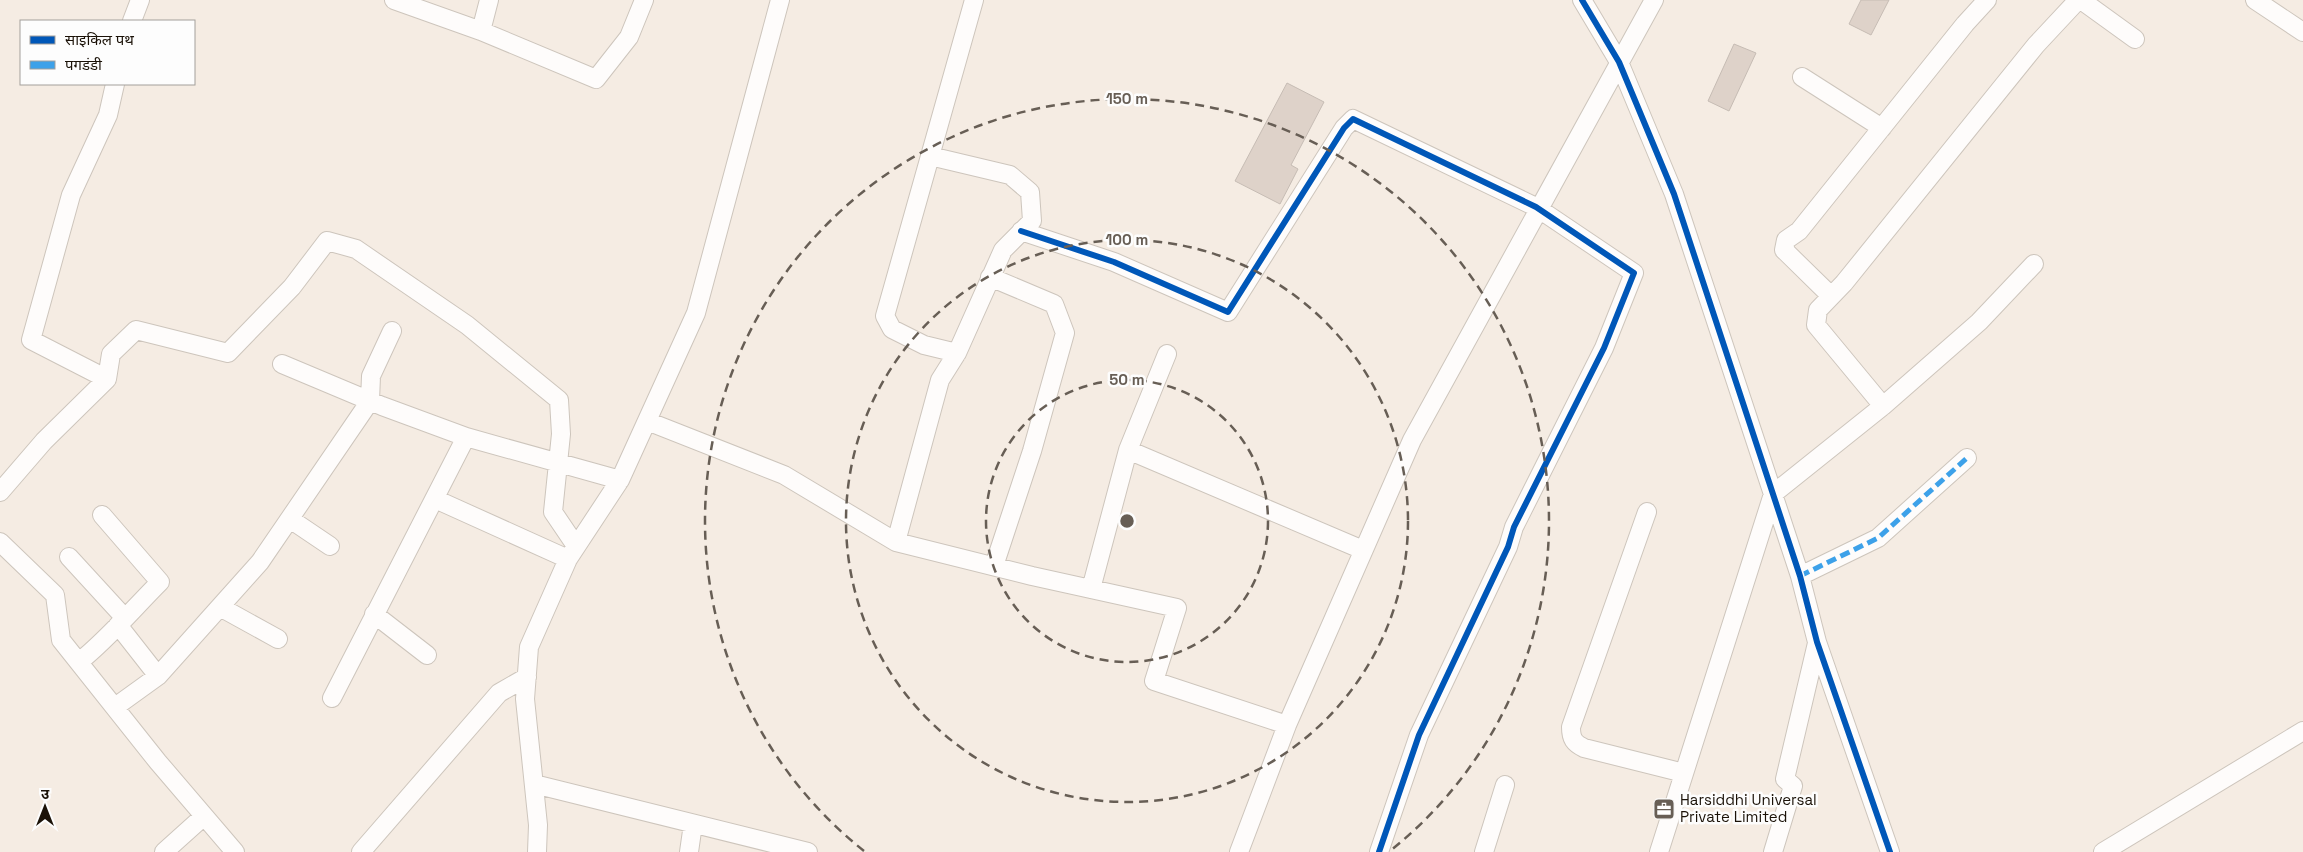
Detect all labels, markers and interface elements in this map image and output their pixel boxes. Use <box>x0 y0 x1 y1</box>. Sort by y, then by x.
legend <box>20 20 195 85</box>
text: साइकिल पथ <box>65 30 134 49</box>
text: पगडंडी <box>65 55 103 74</box>
text: 150 m <box>1106 89 1148 108</box>
text: 100 m <box>1106 230 1148 249</box>
text: 50 m <box>1109 370 1145 389</box>
centre of rings <box>1118 512 1136 530</box>
north arrow <box>20 782 70 832</box>
text: उ <box>41 785 50 803</box>
place label: Harsiddhi Universal Private Limited <box>1680 790 1817 826</box>
office icon: Harsiddhi Universal Private Limited <box>1652 797 1676 821</box>

